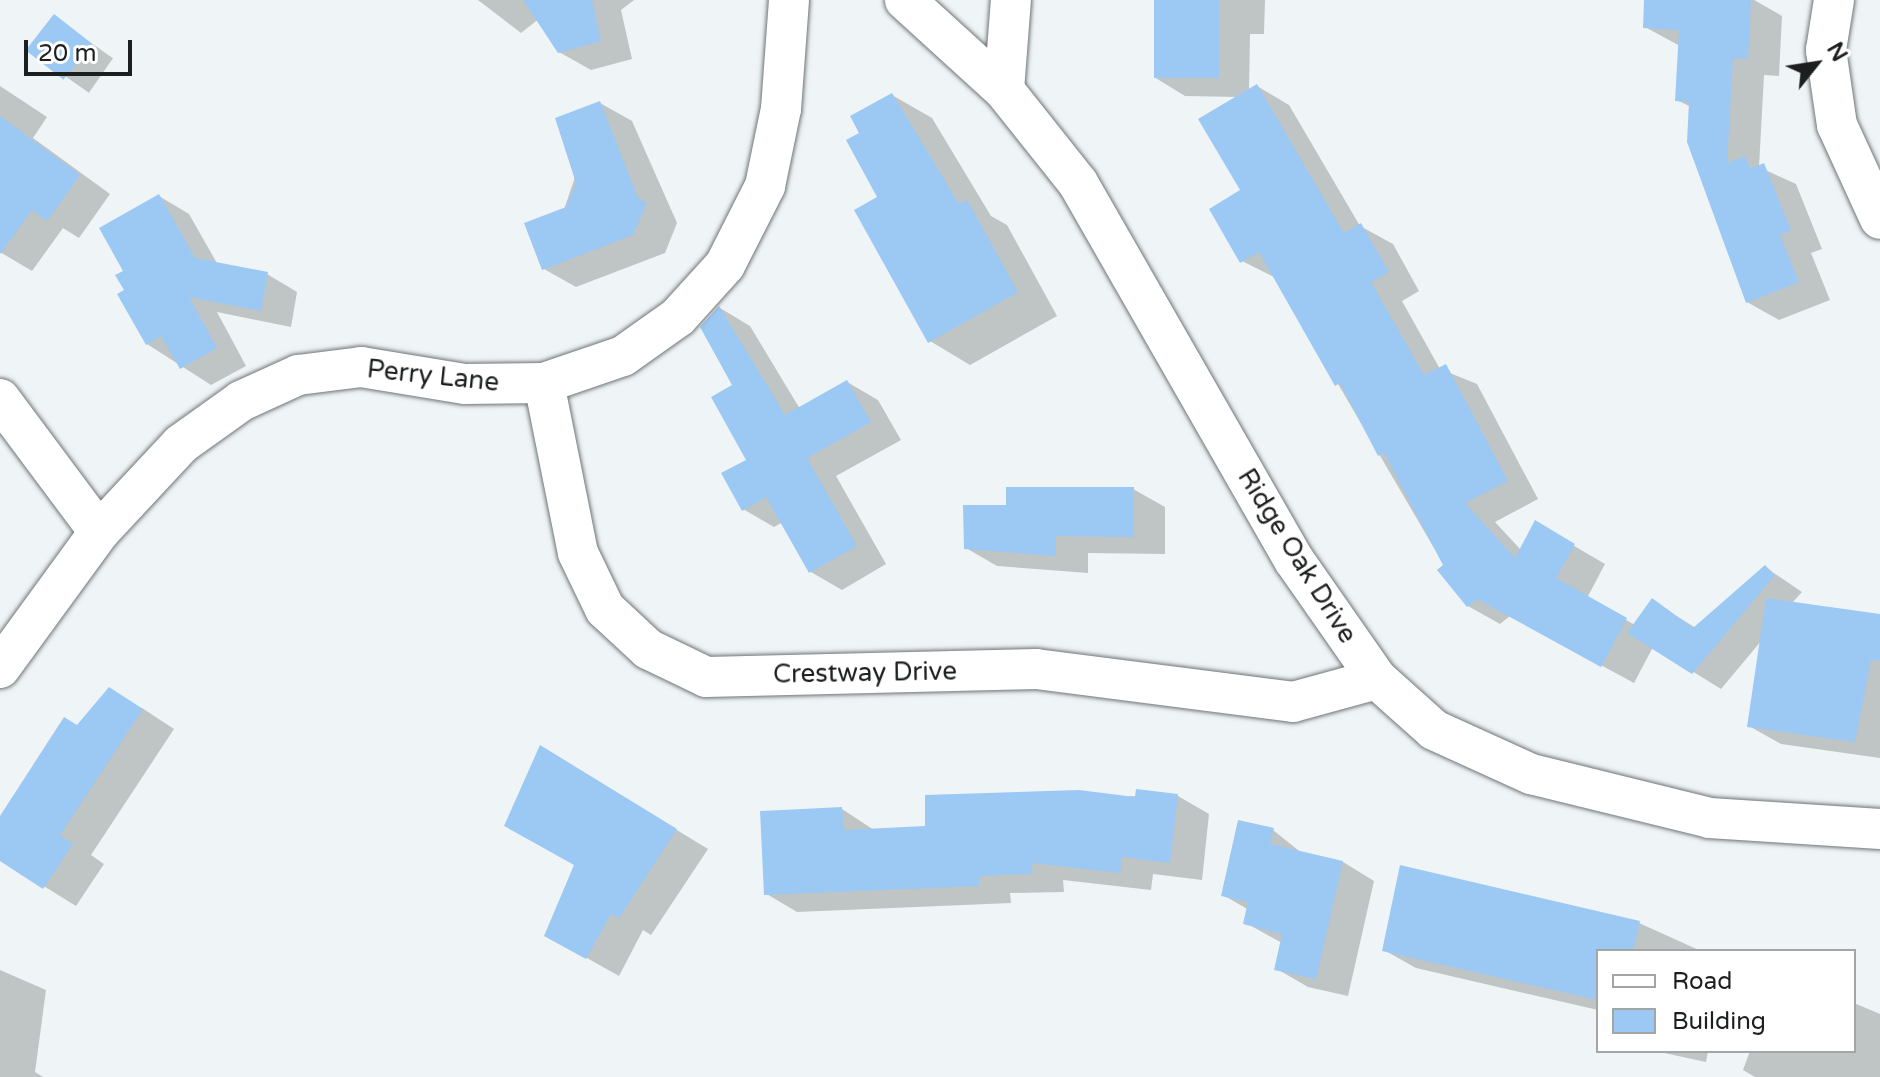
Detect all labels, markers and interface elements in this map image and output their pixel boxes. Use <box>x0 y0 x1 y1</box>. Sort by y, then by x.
scale bar <box>28 24 136 74</box>
north arrow <box>1776 24 1856 104</box>
text: N <box>1821 38 1852 66</box>
text: 20 m <box>38 39 96 68</box>
street label: Perry Lane <box>365 354 501 398</box>
street label: Ridge Oak Drive <box>1231 463 1363 649</box>
street label: Crestway Drive <box>773 656 957 690</box>
legend <box>1596 949 1856 1053</box>
text: Road <box>1672 967 1732 996</box>
text: Building <box>1672 1007 1766 1036</box>

